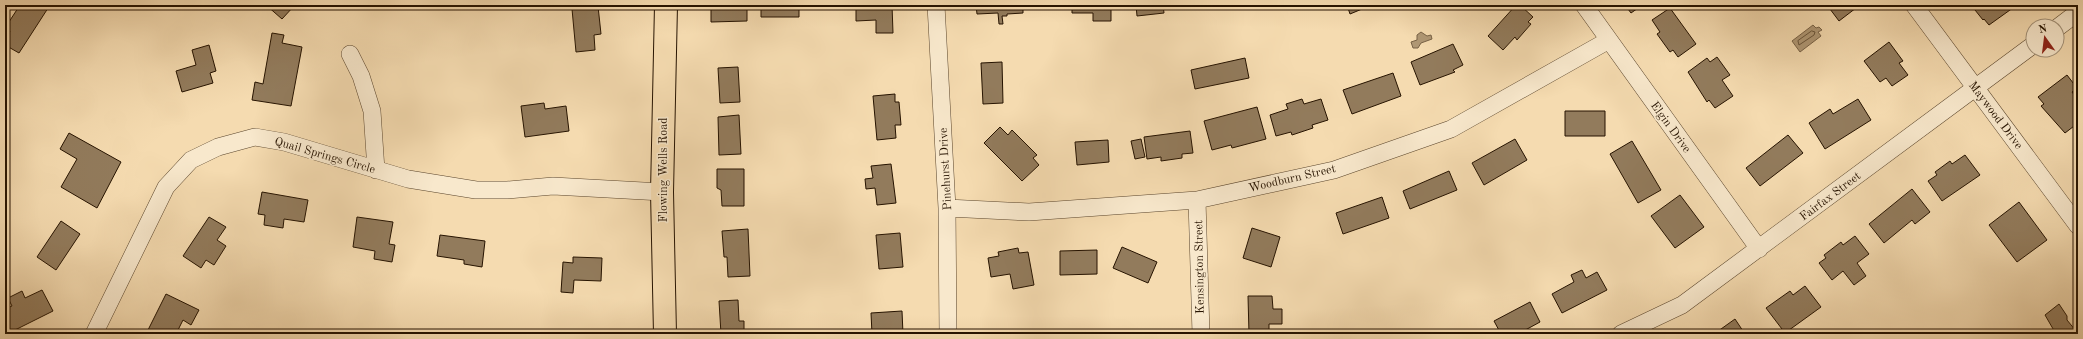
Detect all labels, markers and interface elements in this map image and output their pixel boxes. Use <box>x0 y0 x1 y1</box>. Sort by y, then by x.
north arrow <box>2025 18 2065 58</box>
text: N <box>2038 23 2049 36</box>
street label: Maywood Drive <box>1966 80 2025 152</box>
street label: Elgin Drive <box>1648 100 1693 156</box>
street label: Flowing Wells Road <box>658 118 670 222</box>
street label: Pinehurst Drive <box>938 127 954 211</box>
street label: Quail Springs Circle <box>273 136 377 176</box>
street label: Woodburn Street <box>1248 163 1337 195</box>
street label: Fairfax Street <box>1798 170 1863 223</box>
street label: Kensington Street <box>1193 220 1207 314</box>

